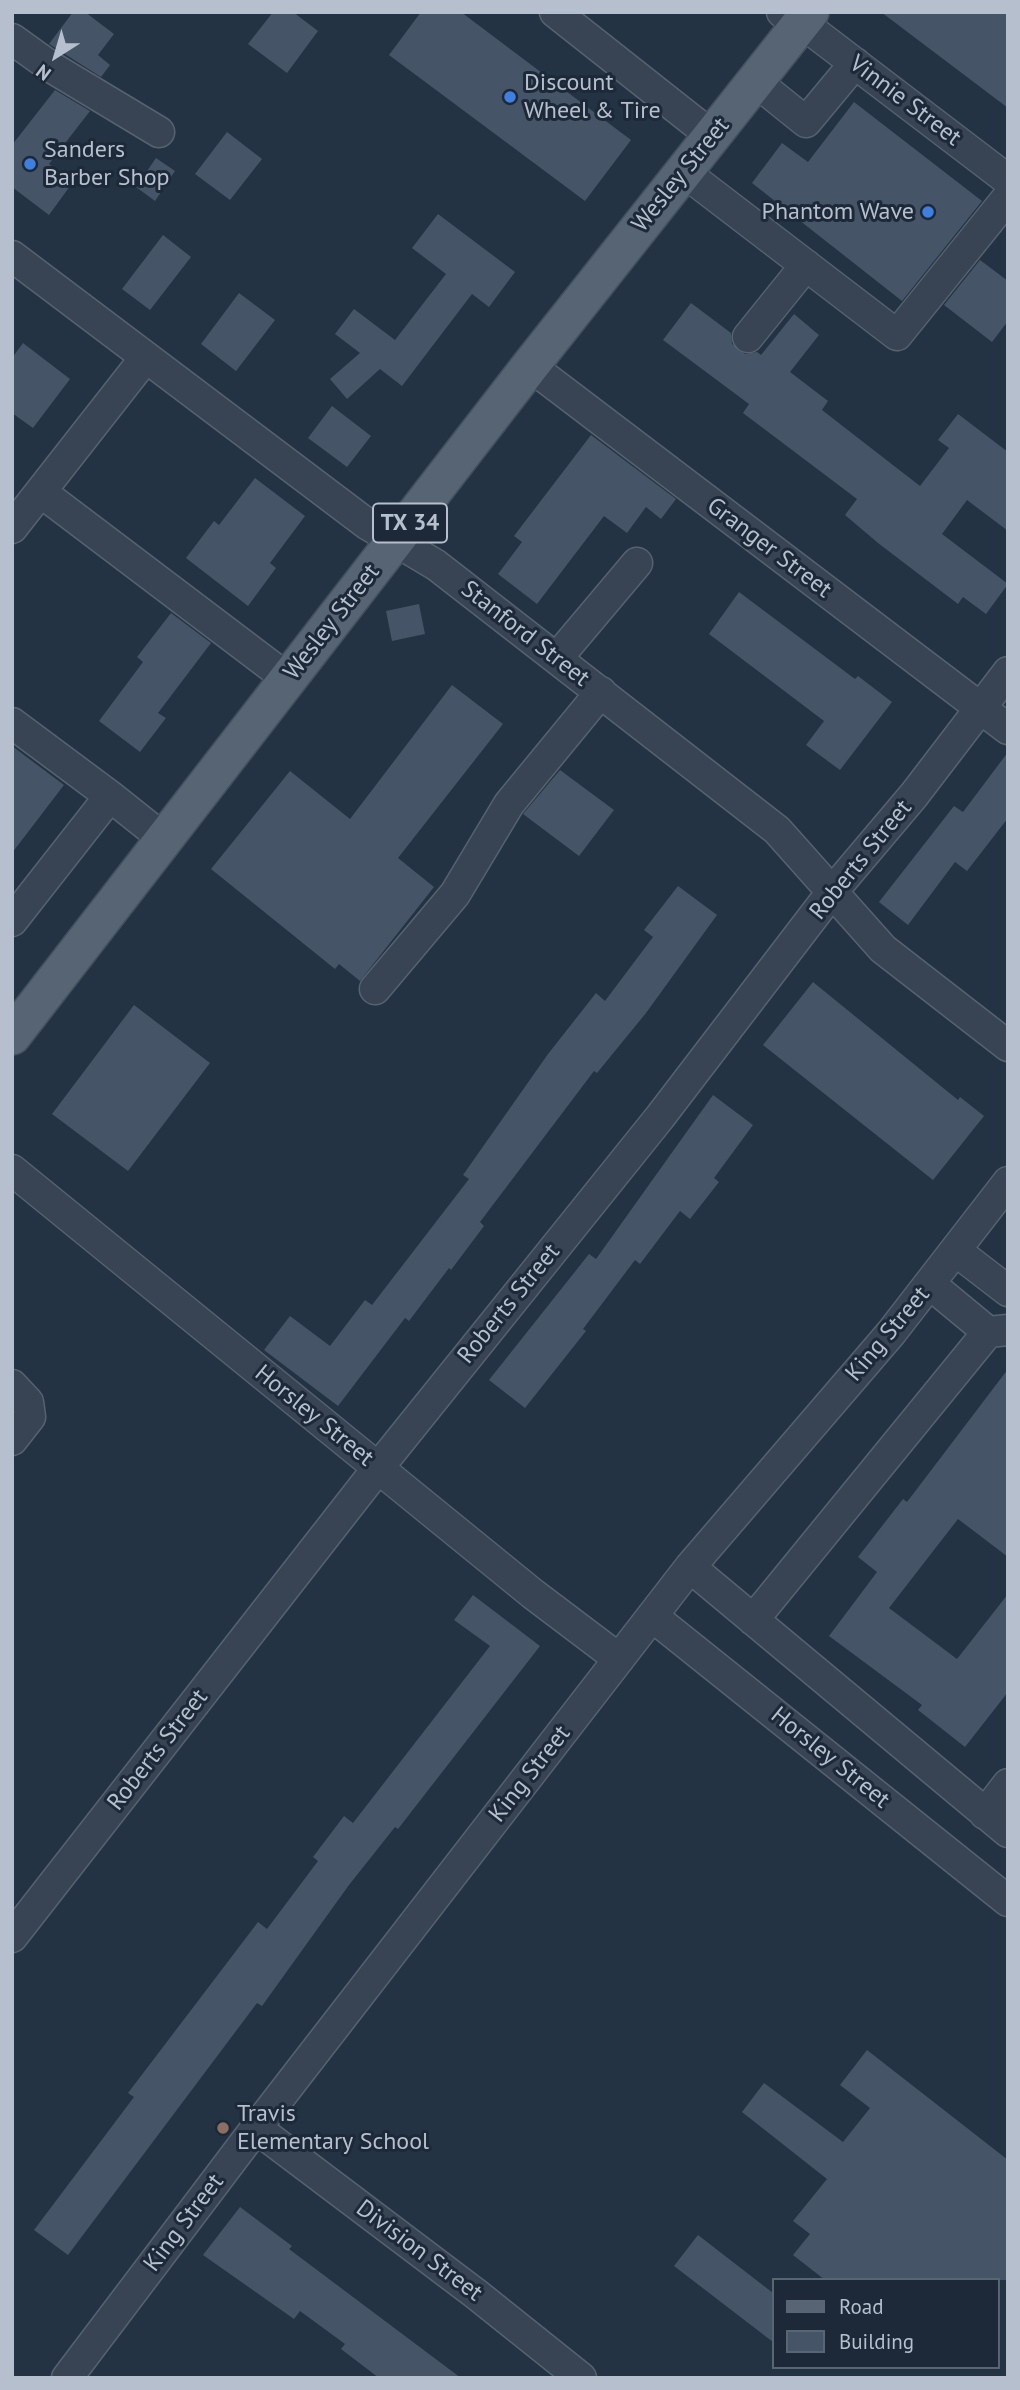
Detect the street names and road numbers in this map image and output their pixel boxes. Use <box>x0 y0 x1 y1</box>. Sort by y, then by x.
street label: Vinnie Street <box>843 50 967 152</box>
street label: Wesley Street <box>626 112 736 238</box>
street label: Granger Street <box>701 492 837 604</box>
road number: TX 34 <box>373 503 447 542</box>
street label: Wesley Street <box>278 558 386 686</box>
street label: Stanford Street <box>455 575 595 693</box>
street label: Roberts Street <box>804 794 918 926</box>
street label: Roberts Street <box>452 1238 566 1370</box>
street label: King Street <box>840 1281 936 1387</box>
street label: Horsley Street <box>249 1359 379 1473</box>
street label: Roberts Street <box>102 1684 214 1816</box>
street label: Horsley Street <box>765 1701 895 1815</box>
street label: King Street <box>483 1720 577 1828</box>
street label: King Street <box>138 2168 230 2278</box>
street label: Division Street <box>350 2194 488 2308</box>

